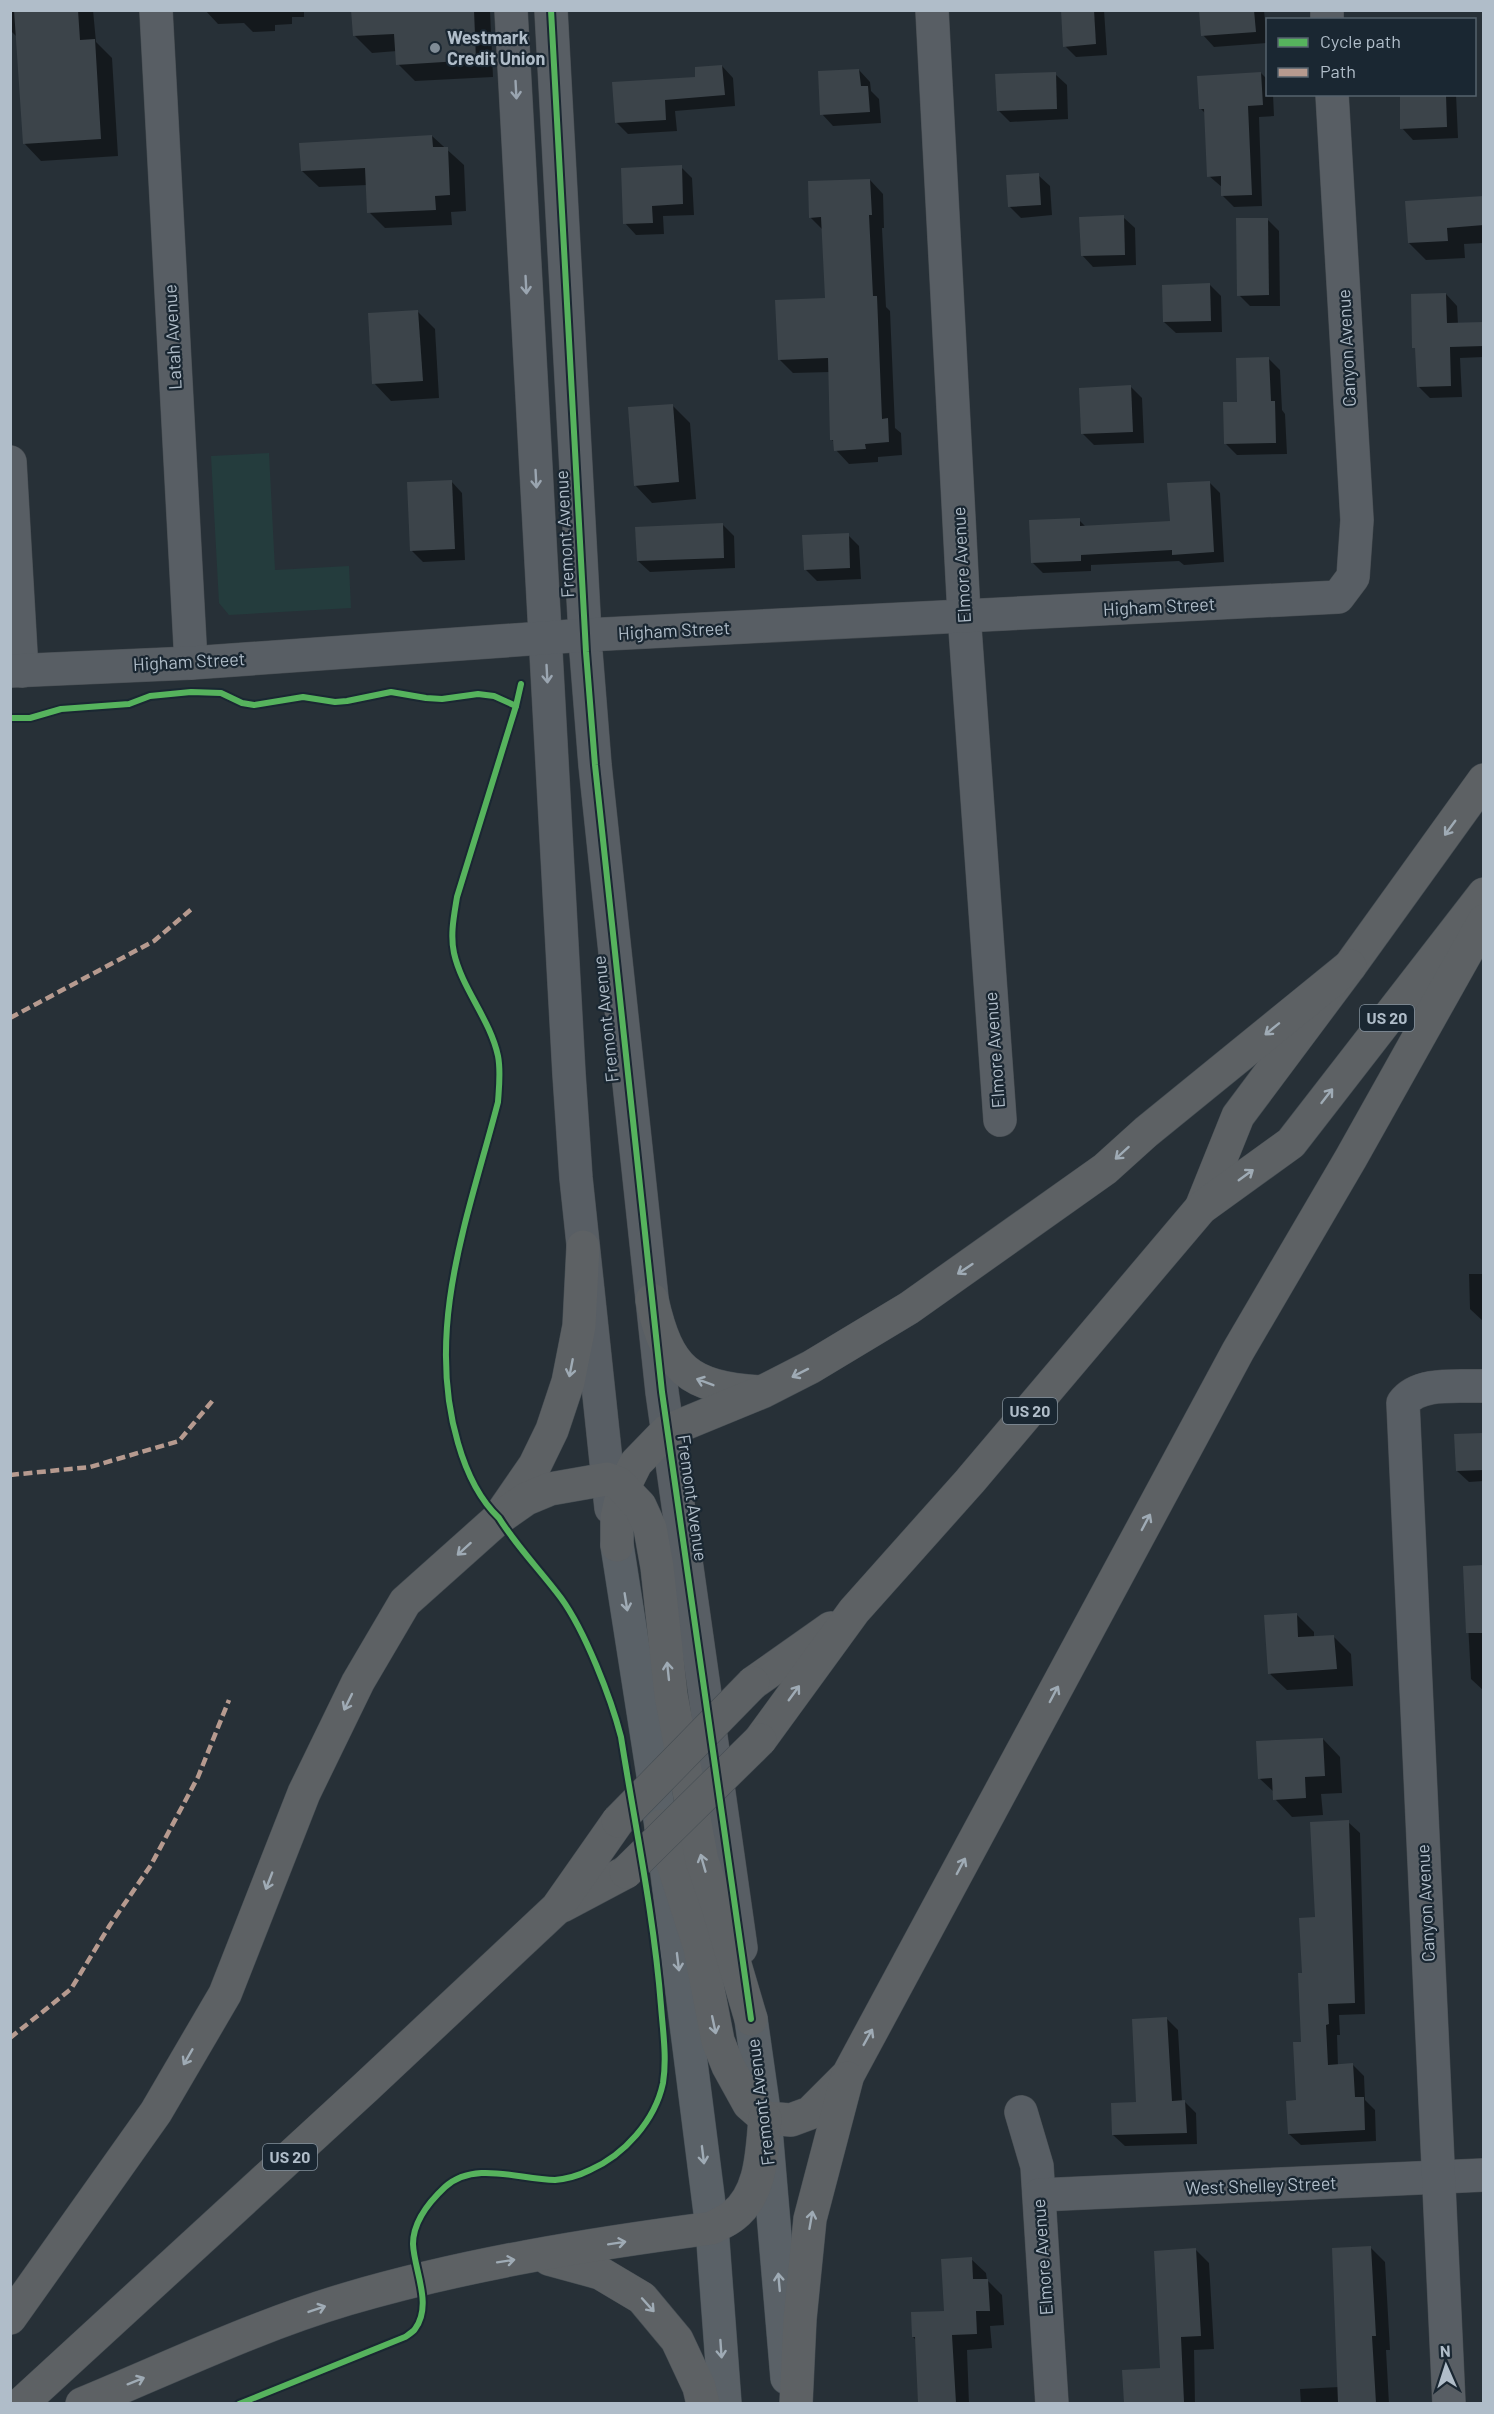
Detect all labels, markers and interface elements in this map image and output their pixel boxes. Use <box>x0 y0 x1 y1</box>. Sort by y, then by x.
legend <box>1266 18 1476 96</box>
place label: Westmark Credit Union <box>447 26 545 69</box>
text: Cycle path <box>1320 30 1401 52</box>
marker: Westmark Credit Union <box>428 41 442 55</box>
text: Path <box>1320 60 1356 82</box>
one-way arrow <box>510 79 521 99</box>
one-way arrow <box>521 274 532 294</box>
street label: Latah Avenue <box>158 284 186 390</box>
street label: Canyon Avenue <box>1332 289 1360 407</box>
one-way arrow <box>531 469 542 489</box>
street label: Fremont Avenue <box>550 470 578 598</box>
street label: Elmore Avenue <box>947 506 975 624</box>
street label: Higham Street <box>1102 592 1216 620</box>
street label: Higham Street <box>617 616 731 644</box>
street label: Higham Street <box>132 647 246 675</box>
one-way arrow <box>541 664 552 684</box>
one-way arrow <box>1443 819 1456 835</box>
street label: Fremont Avenue <box>587 954 623 1084</box>
street label: Elmore Avenue <box>979 991 1009 1109</box>
road number: US 20 <box>1360 1005 1414 1031</box>
one-way arrow <box>1265 1023 1281 1036</box>
one-way arrow <box>1320 1089 1333 1105</box>
one-way arrow <box>1115 1146 1130 1160</box>
one-way arrow <box>1238 1169 1254 1181</box>
one-way arrow <box>958 1263 974 1275</box>
one-way arrow <box>565 1358 576 1377</box>
one-way arrow <box>792 1367 810 1379</box>
one-way arrow <box>696 1375 715 1386</box>
road number: US 20 <box>1003 1398 1057 1424</box>
street label: Fremont Avenue <box>673 1433 713 1563</box>
one-way arrow <box>1141 1514 1152 1532</box>
one-way arrow <box>457 1542 472 1556</box>
one-way arrow <box>621 1592 632 1612</box>
one-way arrow <box>662 1662 673 1682</box>
one-way arrow <box>787 1685 800 1701</box>
one-way arrow <box>1048 1686 1060 1703</box>
one-way arrow <box>341 1693 353 1711</box>
street label: Canyon Avenue <box>1411 1844 1439 1962</box>
one-way arrow <box>697 1854 708 1873</box>
one-way arrow <box>955 1858 967 1875</box>
one-way arrow <box>263 1871 274 1889</box>
one-way arrow <box>673 1951 684 1971</box>
one-way arrow <box>709 2014 720 2034</box>
one-way arrow <box>863 2029 875 2046</box>
street label: Fremont Avenue <box>741 2037 779 2167</box>
one-way arrow <box>181 2048 193 2065</box>
road number: US 20 <box>263 2144 317 2170</box>
one-way arrow <box>697 2145 708 2164</box>
street label: West Shelley Street <box>1185 2171 1337 2199</box>
street label: Elmore Avenue <box>1027 2198 1057 2316</box>
one-way arrow <box>805 2210 816 2230</box>
one-way arrow <box>607 2237 626 2248</box>
one-way arrow <box>495 2255 515 2266</box>
one-way arrow <box>773 2273 784 2293</box>
one-way arrow <box>641 2297 655 2312</box>
one-way arrow <box>307 2303 326 2314</box>
north arrow <box>1416 2336 1476 2396</box>
one-way arrow <box>716 2339 727 2359</box>
text: N <box>1439 2341 1451 2360</box>
one-way arrow <box>126 2375 145 2386</box>

